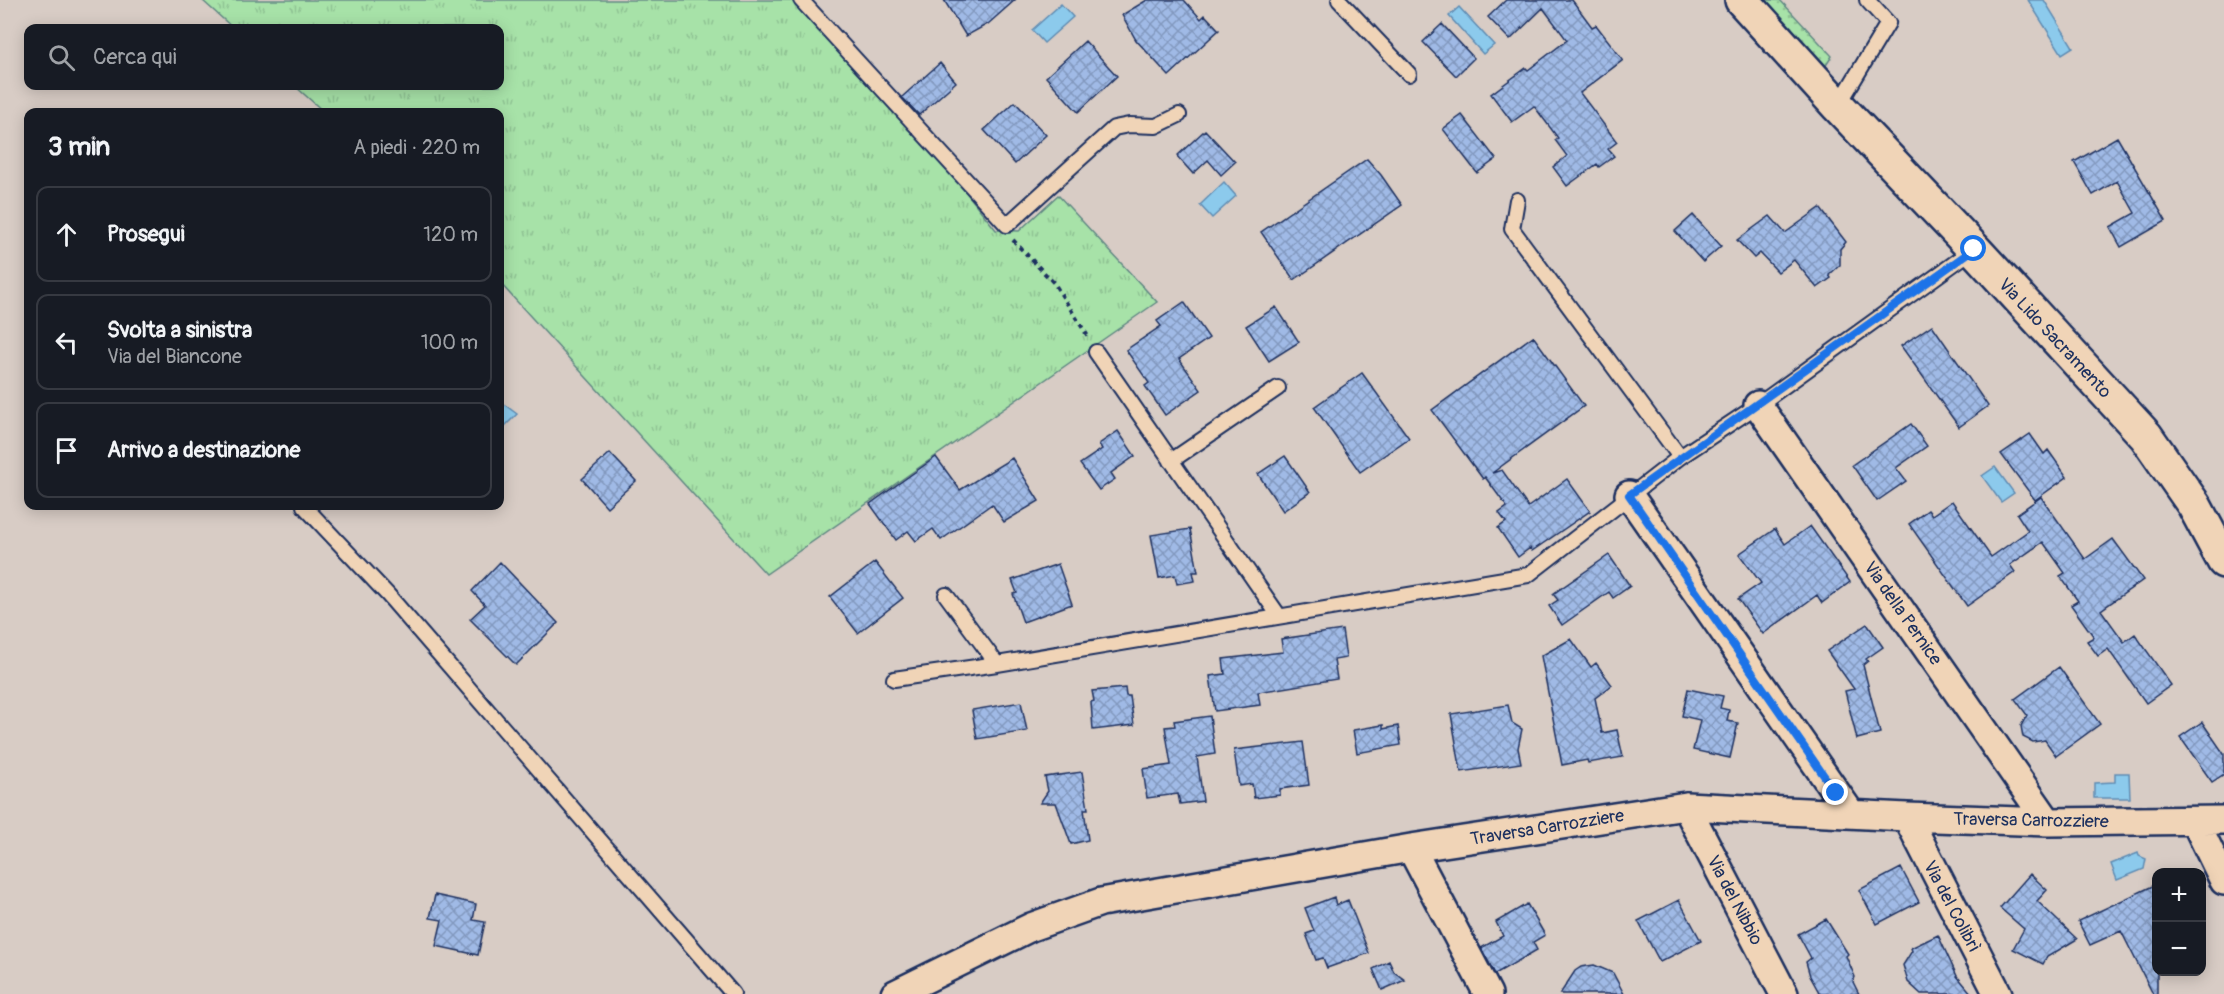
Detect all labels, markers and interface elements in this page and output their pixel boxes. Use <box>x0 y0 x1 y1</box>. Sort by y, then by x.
search box <box>24 24 504 90</box>
icon: search <box>45 41 78 74</box>
text: Cerca qui <box>93 43 177 71</box>
text: 3 min <box>48 131 110 163</box>
text: A piedi · 220 m <box>353 135 480 160</box>
icon: ahead <box>50 218 83 251</box>
text: Prosegui <box>107 220 185 248</box>
text: 120 m <box>423 222 478 247</box>
route start <box>1960 235 1986 261</box>
street label: Via Lido Sacramento <box>1993 273 2116 403</box>
text: Svolta a sinistra <box>107 316 252 344</box>
icon: left <box>50 326 83 359</box>
text: 100 m <box>421 330 478 355</box>
text: Via del Biancone <box>107 344 242 369</box>
icon: arrive <box>50 434 83 467</box>
text: Arrivo a destinazione <box>107 436 300 464</box>
street label: Via della Pernice <box>1858 557 1947 670</box>
route end <box>1822 779 1848 805</box>
street label: Traversa Carrozziere <box>1469 804 1626 851</box>
street label: Traversa Carrozziere <box>1953 808 2109 833</box>
street label: Via del Nibbio <box>1701 851 1768 949</box>
street label: Via del Colibrì <box>1918 857 1985 956</box>
map controls <box>2152 868 2206 976</box>
button: + <box>2152 868 2206 922</box>
button: − <box>2152 922 2206 976</box>

